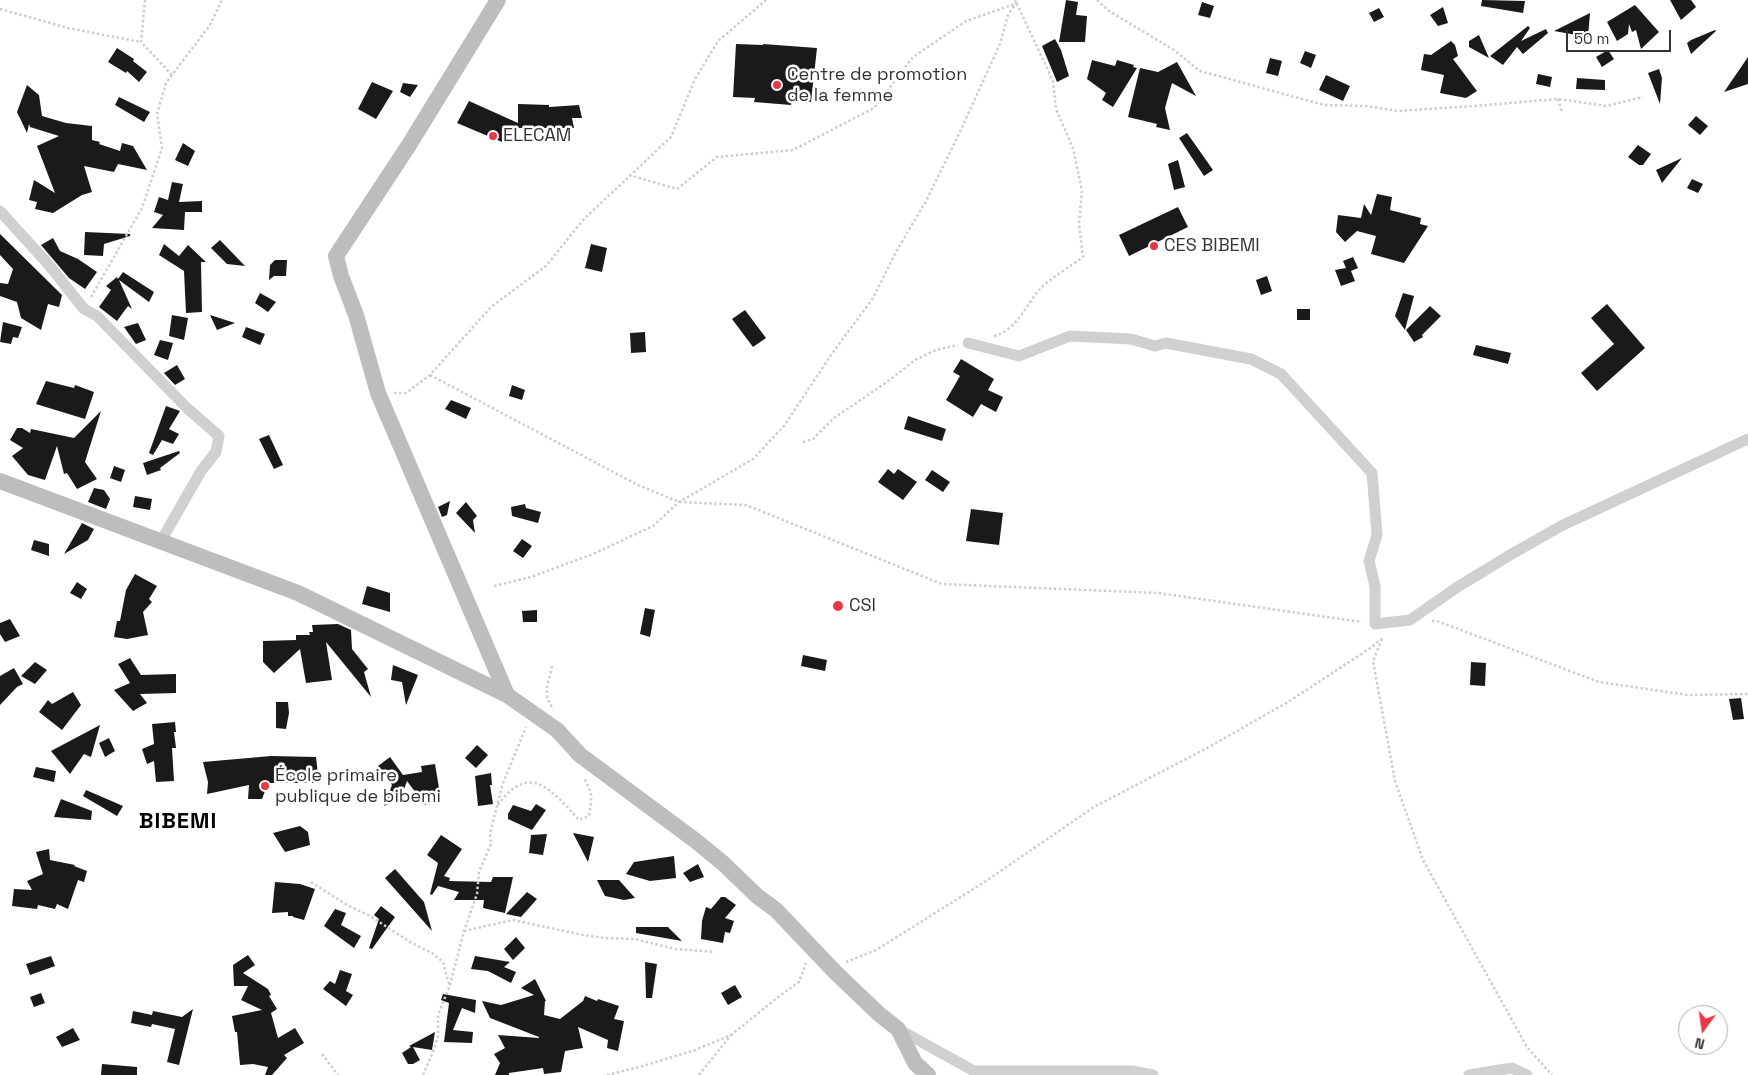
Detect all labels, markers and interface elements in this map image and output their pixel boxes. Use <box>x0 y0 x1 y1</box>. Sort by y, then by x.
scale bar <box>1568 20 1673 52</box>
text: 50 m <box>1574 29 1609 48</box>
place label: Centre de promotion de la femme <box>787 64 967 106</box>
marker: Centre de promotion de la femme <box>771 79 783 91</box>
place label: ELECAM <box>503 125 571 147</box>
marker: ELECAM <box>487 130 499 142</box>
place label: CES BIBEMI <box>1164 235 1260 257</box>
marker: CES BIBEMI <box>1148 240 1160 252</box>
place label: CSI <box>849 595 876 617</box>
marker: CSI <box>831 599 845 613</box>
place label: École primaire publique de bibemi <box>275 765 441 808</box>
marker: École primaire publique de bibemi <box>259 780 271 792</box>
district label: BIBEMI <box>138 809 218 835</box>
north arrow <box>1678 1005 1728 1055</box>
text: N <box>1693 1034 1706 1053</box>

